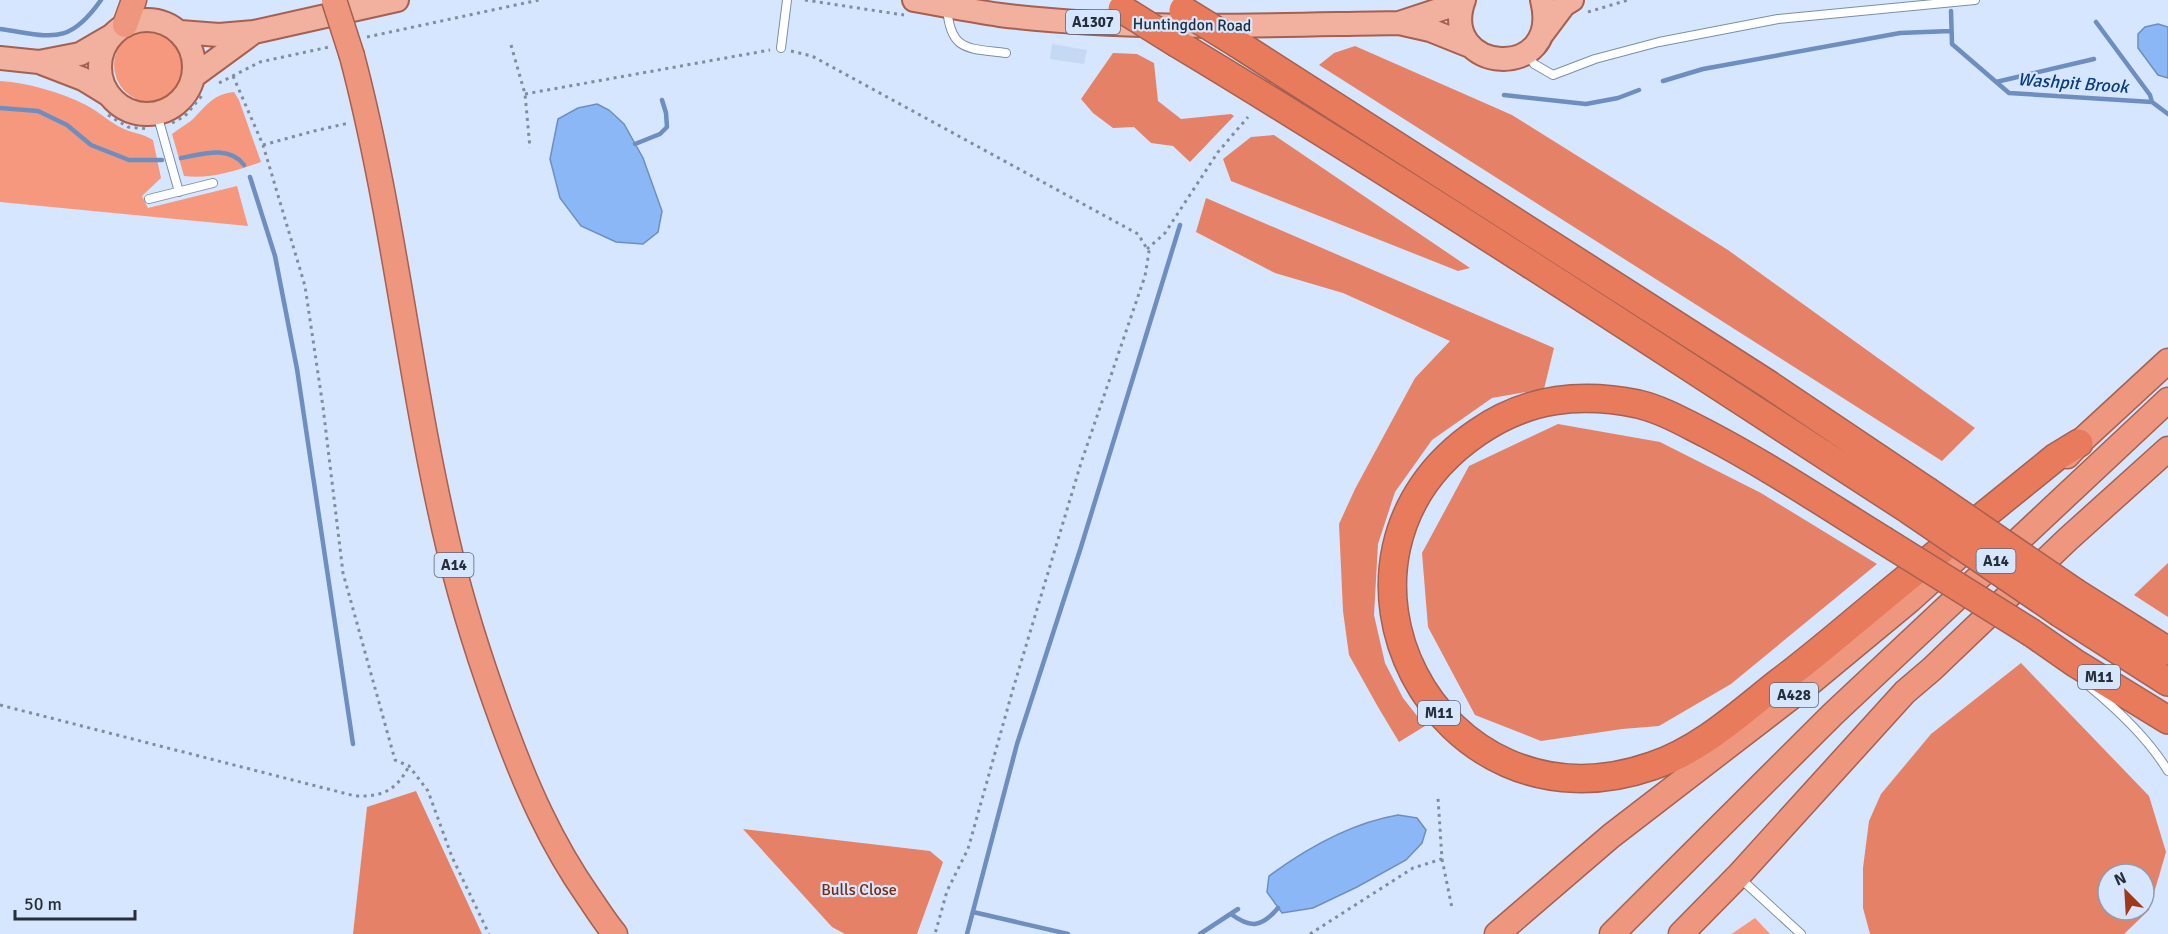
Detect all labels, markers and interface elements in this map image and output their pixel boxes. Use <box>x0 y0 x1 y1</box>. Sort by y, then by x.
road number: A1307 <box>1066 10 1120 34</box>
street label: Huntingdon Road <box>1132 14 1252 36</box>
water label: Washpit Brook <box>2017 68 2131 98</box>
road number: A14 <box>1976 549 2016 573</box>
road number: A14 <box>434 553 474 577</box>
road number: M11 <box>2078 665 2120 689</box>
road number: A428 <box>1770 683 1818 707</box>
road number: M11 <box>1418 701 1460 725</box>
north arrow <box>2096 862 2156 922</box>
text: N <box>2111 868 2129 891</box>
park label: Bulls Close <box>821 880 897 900</box>
scale bar <box>15 883 135 921</box>
text: 50 m <box>24 893 62 915</box>

